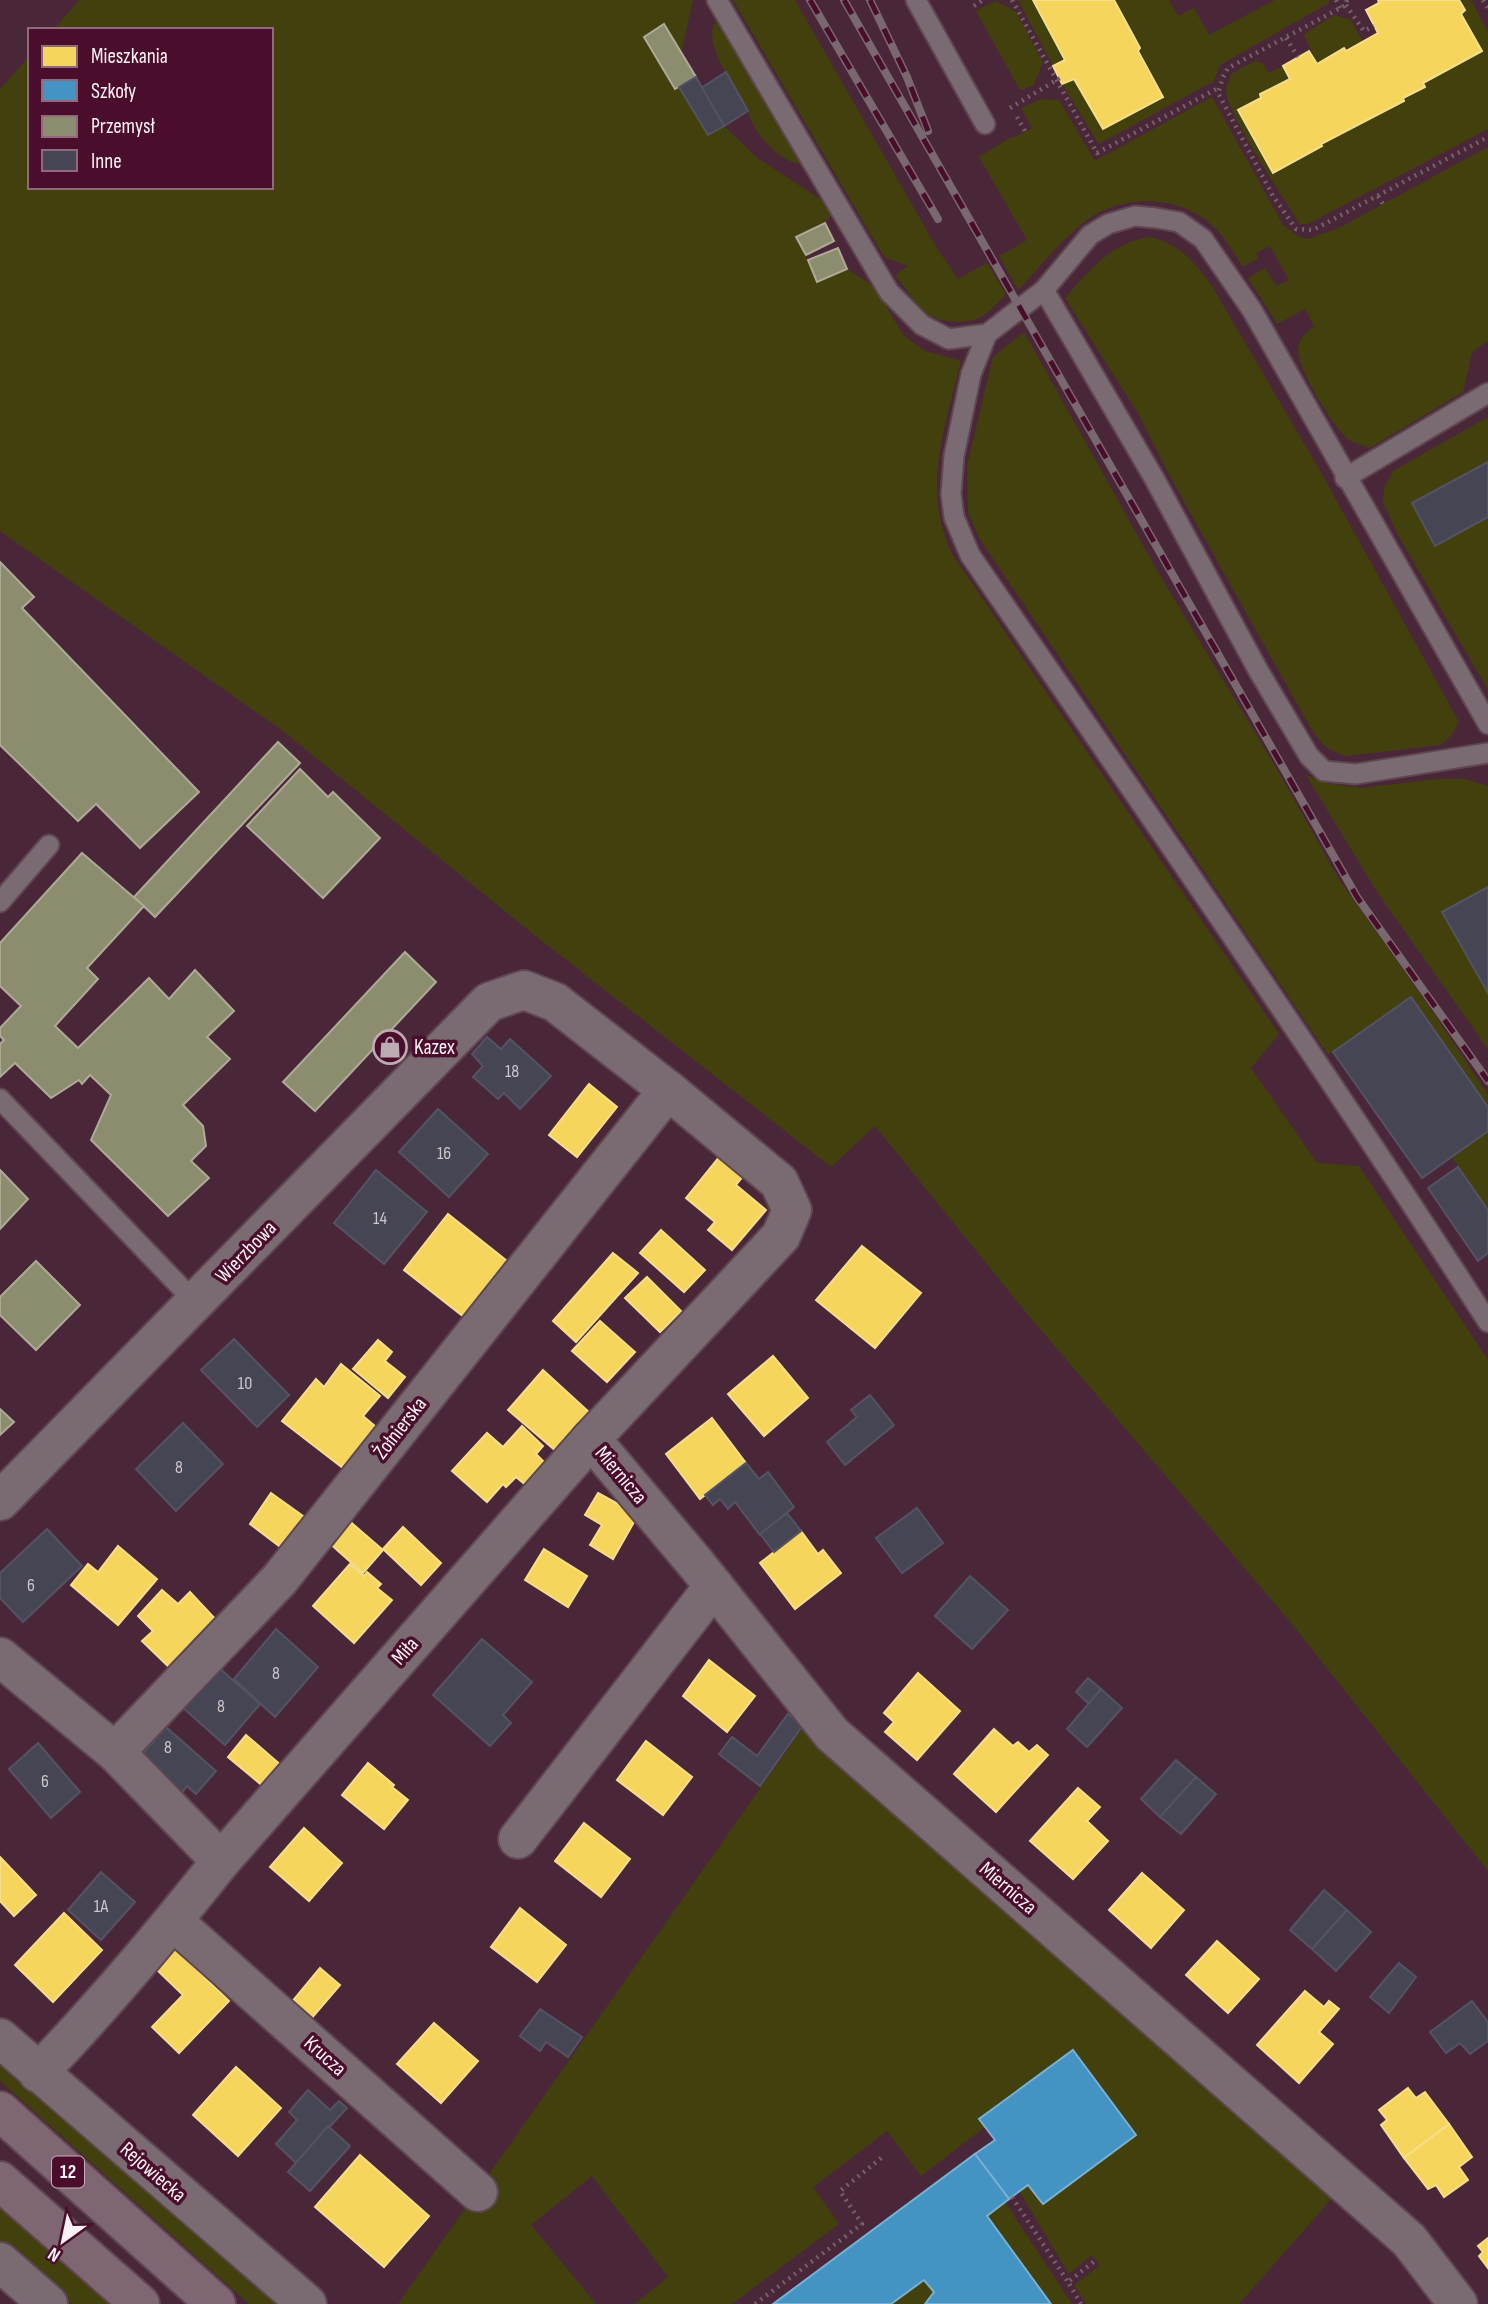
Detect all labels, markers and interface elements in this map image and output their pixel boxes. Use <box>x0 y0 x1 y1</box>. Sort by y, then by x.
legend <box>28 28 273 189</box>
text: Mieszkania <box>91 44 168 69</box>
text: Szkoły <box>91 79 136 104</box>
text: Przemysł <box>91 114 155 139</box>
text: Inne <box>91 149 122 174</box>
shop icon: Kazex <box>371 1028 409 1066</box>
place label: Kazex <box>414 1035 455 1060</box>
house number: 18 <box>505 1061 519 1082</box>
house number: 16 <box>437 1143 451 1164</box>
house number: 14 <box>373 1208 387 1229</box>
street label: Wierzbowa <box>210 1216 282 1288</box>
house number: 10 <box>238 1373 252 1394</box>
street label: Żołnierska <box>368 1392 432 1464</box>
street label: Miernicza <box>590 1441 652 1509</box>
house number: 8 <box>175 1457 183 1478</box>
house number: 6 <box>27 1575 35 1596</box>
street label: Miła <box>386 1632 424 1670</box>
house number: 8 <box>272 1663 280 1684</box>
house number: 8 <box>217 1696 225 1717</box>
house number: 8 <box>164 1737 172 1758</box>
house number: 6 <box>41 1771 49 1792</box>
street label: Miernicza <box>974 1856 1042 1920</box>
house number: 1A <box>94 1896 108 1917</box>
street label: Krucza <box>299 2031 351 2081</box>
street label: Rejowiecka <box>115 2137 191 2207</box>
road number: 12 <box>52 2156 84 2188</box>
north arrow <box>28 2206 98 2276</box>
text: N <box>44 2242 65 2266</box>

